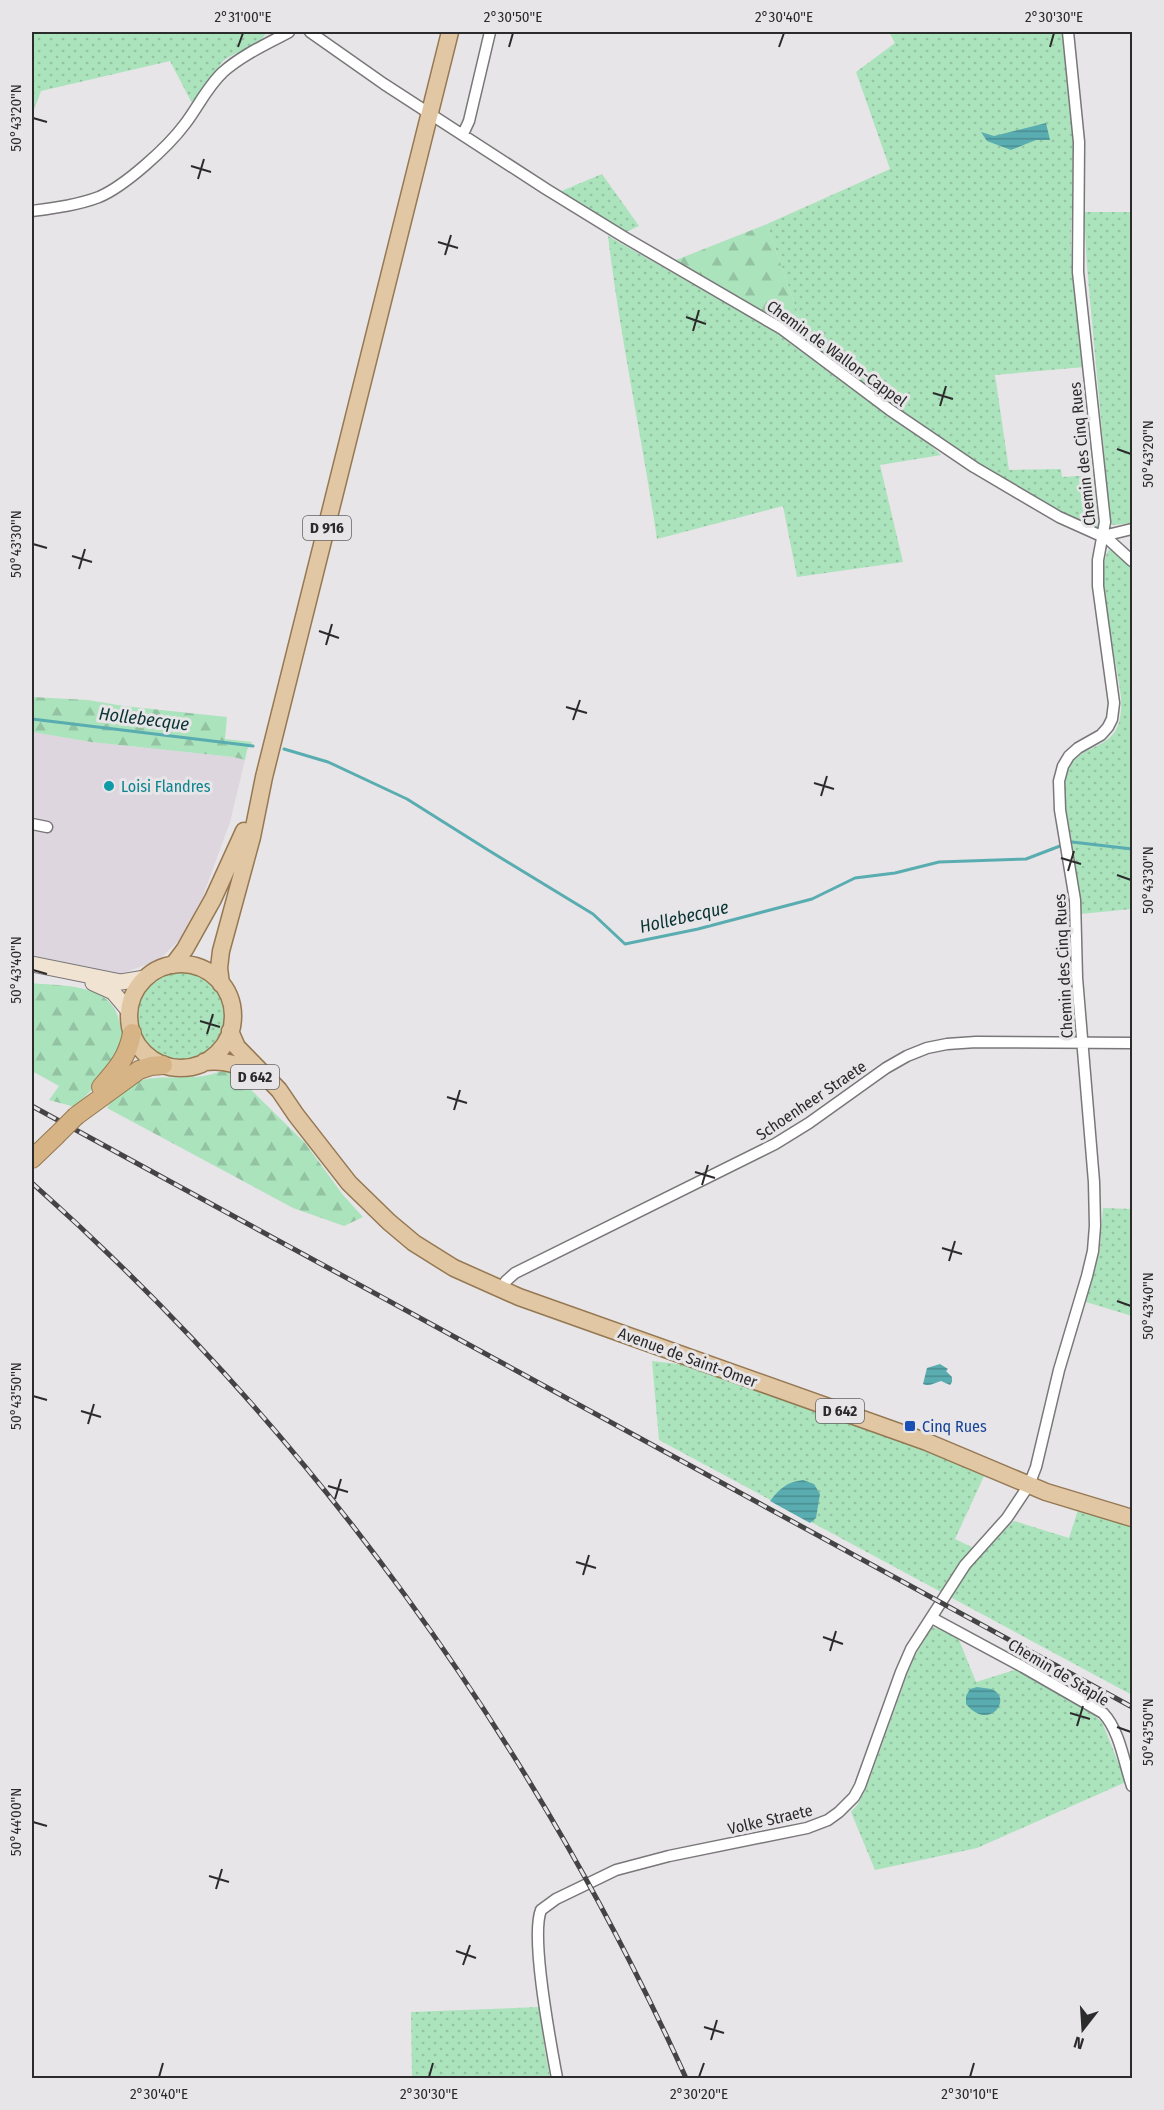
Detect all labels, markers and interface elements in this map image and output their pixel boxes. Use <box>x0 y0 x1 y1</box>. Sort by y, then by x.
text: 2°31'00"E <box>215 8 271 26</box>
text: 2°30'50"E <box>484 8 542 26</box>
text: 2°30'40"E <box>755 8 813 26</box>
text: 2°30'30"E <box>1025 8 1083 26</box>
text: 50°43'20"N <box>7 84 25 152</box>
street label: Chemin de Wallon-Cappel <box>763 296 910 411</box>
street label: Chemin des Cinq Rues <box>1065 381 1100 527</box>
text: 50°43'20"N <box>1139 420 1157 488</box>
text: 50°43'30"N <box>7 510 25 578</box>
road number: D 916 <box>303 516 351 540</box>
water label: Hollebecque <box>98 703 191 736</box>
place label: Loisi Flandres <box>121 777 211 796</box>
marker: Loisi Flandres <box>102 779 116 793</box>
text: 50°43'30"N <box>1139 846 1157 914</box>
street label: Chemin des Cinq Rues <box>1050 893 1077 1039</box>
water label: Hollebecque <box>637 896 731 938</box>
text: 50°43'40"N <box>7 936 25 1004</box>
street label: Schoenheer Straete <box>753 1057 870 1144</box>
road number: D 642 <box>231 1065 279 1089</box>
text: 50°43'40"N <box>1139 1272 1157 1340</box>
street label: Avenue de Saint-Omer <box>616 1323 760 1392</box>
text: 50°43'50"N <box>7 1362 25 1430</box>
road number: D 642 <box>816 1399 864 1423</box>
place label: Cinq Rues <box>922 1417 987 1436</box>
marker: Cinq Rues <box>903 1419 917 1433</box>
street label: Chemin de Staple <box>1005 1635 1113 1710</box>
text: 50°43'50"N <box>1139 1698 1157 1766</box>
text: 50°44'00"N <box>7 1788 25 1856</box>
street label: Volke Straete <box>726 1801 814 1838</box>
north arrow <box>1053 1999 1113 2059</box>
text: N <box>1071 2032 1086 2053</box>
text: 2°30'40"E <box>130 2085 188 2103</box>
text: 2°30'30"E <box>400 2085 458 2103</box>
text: 2°30'20"E <box>670 2085 728 2103</box>
text: 2°30'10"E <box>941 2085 999 2103</box>

